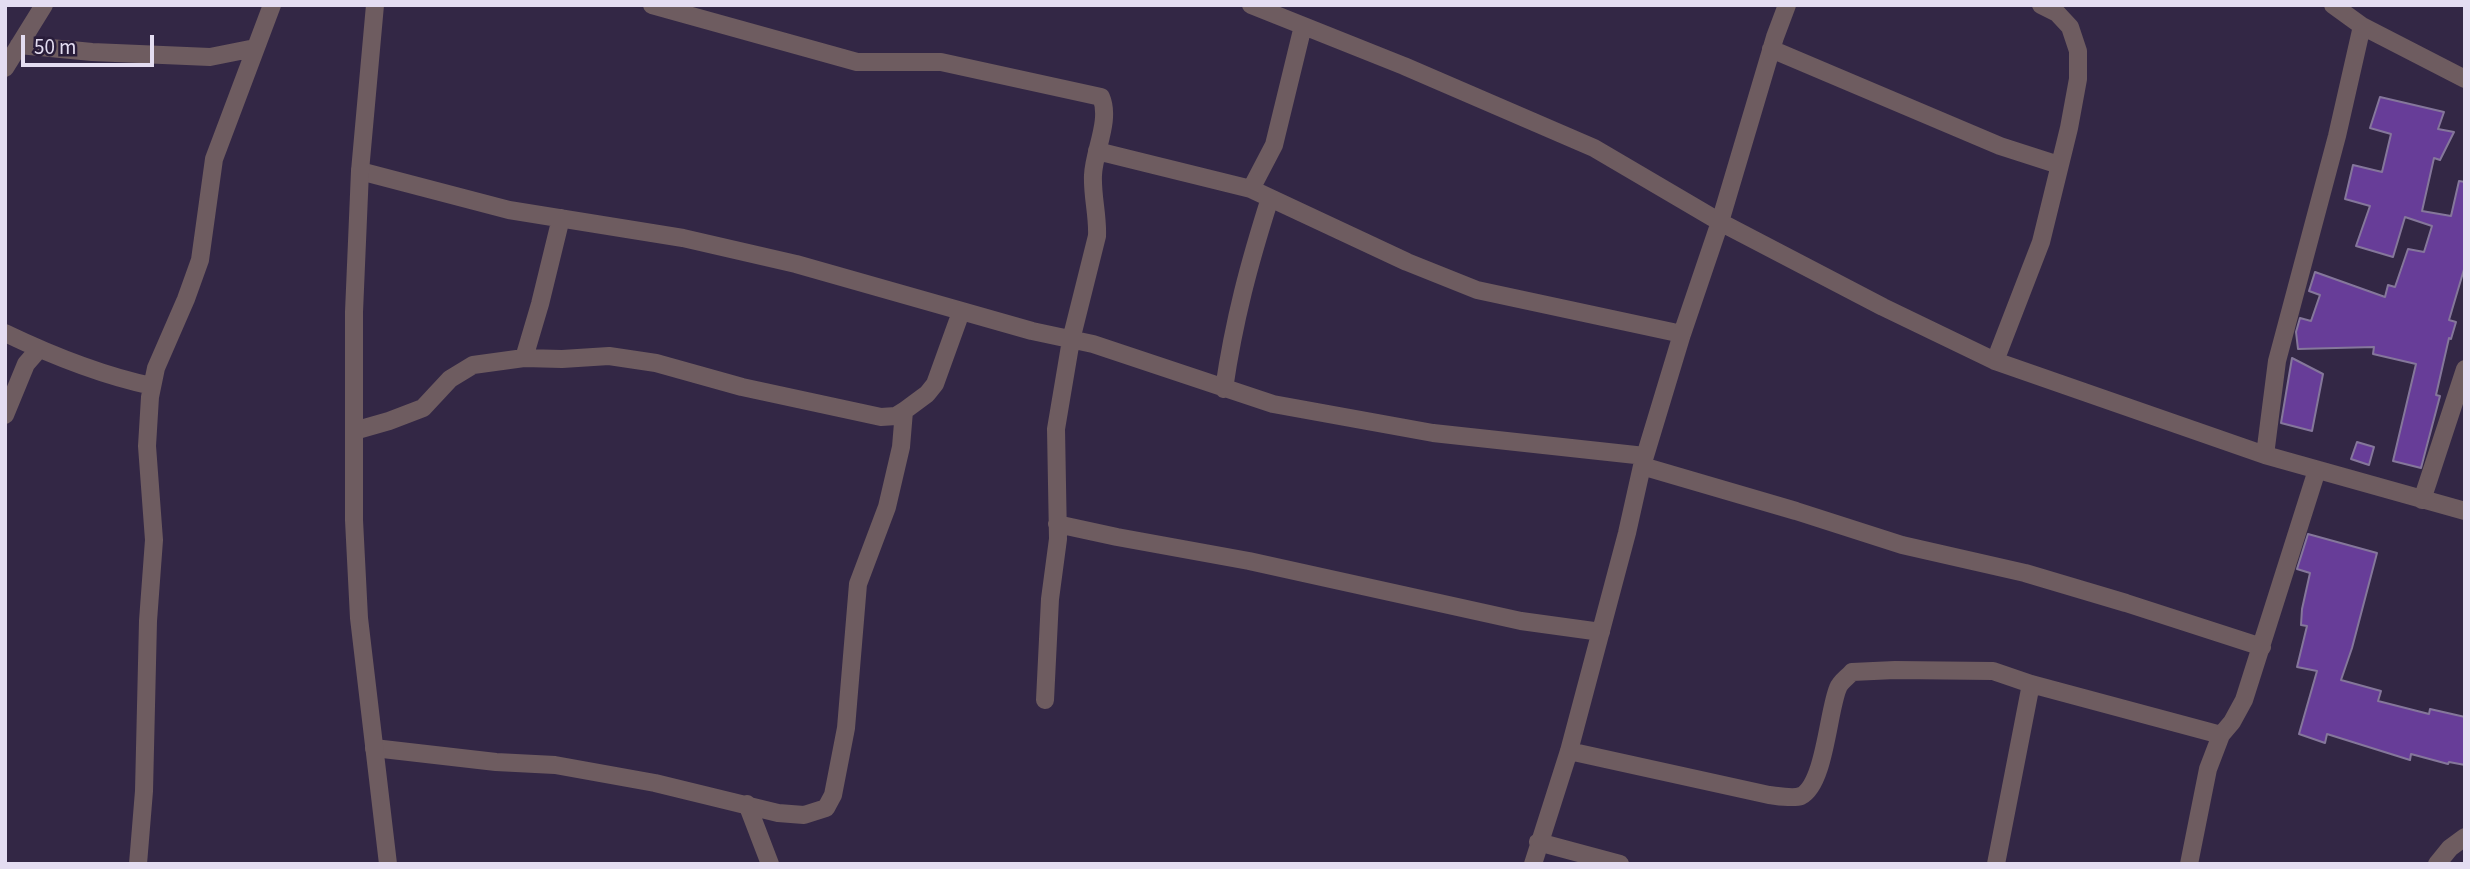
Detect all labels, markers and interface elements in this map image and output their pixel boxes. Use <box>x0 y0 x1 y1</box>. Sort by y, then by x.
scale bar <box>24 21 158 65</box>
text: 50 m <box>34 32 76 62</box>

